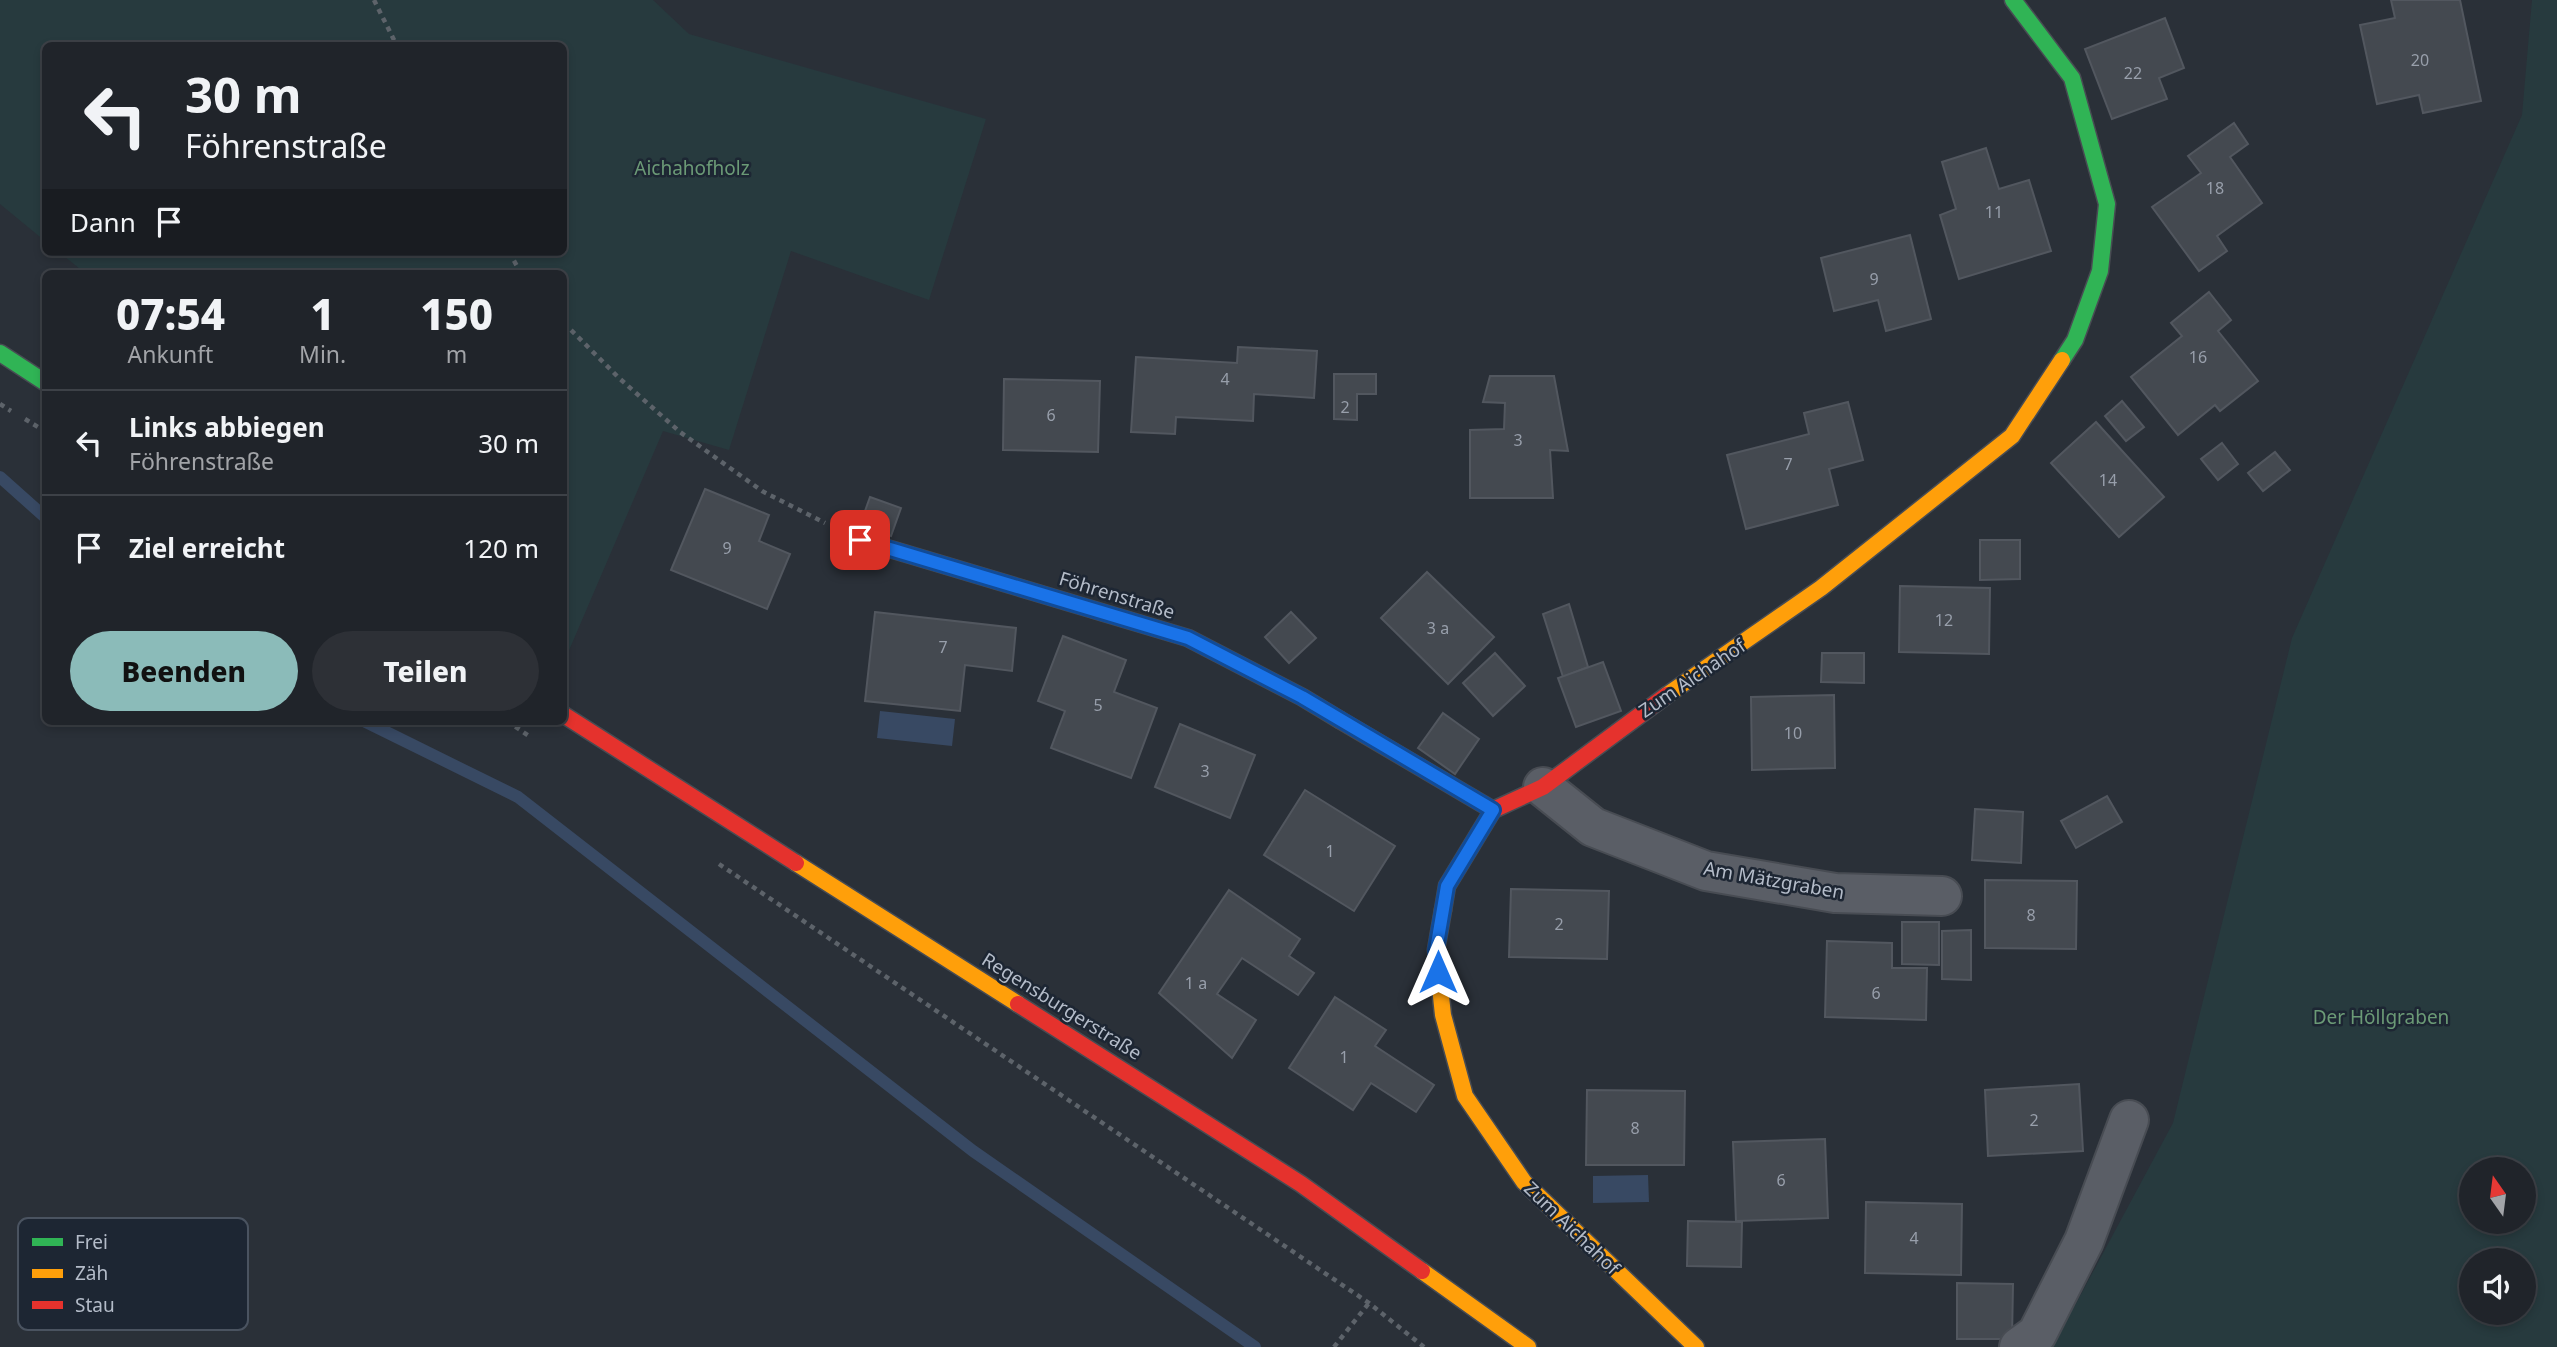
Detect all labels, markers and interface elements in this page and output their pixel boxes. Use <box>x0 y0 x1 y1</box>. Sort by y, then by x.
house number: 20 <box>2411 49 2429 71</box>
text: 30 m <box>185 61 302 127</box>
house number: 22 <box>2124 62 2142 84</box>
icon: left <box>70 70 161 161</box>
text: Föhrenstraße <box>185 124 387 167</box>
park label: Aichahofholz <box>634 155 750 181</box>
house number: 18 <box>2206 177 2224 199</box>
house number: 11 <box>1985 201 2003 223</box>
icon: arrive <box>150 203 188 241</box>
text: Dann <box>70 204 136 240</box>
house number: 9 <box>1869 268 1879 290</box>
text: 07:54 <box>116 285 225 342</box>
text: 1 <box>310 285 335 342</box>
text: 150 <box>420 285 493 342</box>
text: Ankunft <box>128 338 213 370</box>
text: Min. <box>299 338 346 370</box>
text: m <box>446 338 467 370</box>
house number: 16 <box>2189 346 2207 368</box>
house number: 4 <box>1220 368 1230 390</box>
house number: 2 <box>1340 396 1350 418</box>
house number: 6 <box>1046 404 1056 426</box>
text: Links abbiegen <box>129 409 325 445</box>
icon: left <box>70 424 108 462</box>
text: 30 m <box>478 425 539 461</box>
house number: 3 <box>1513 429 1523 451</box>
text: Föhrenstraße <box>129 445 274 477</box>
house number: 7 <box>1783 453 1793 475</box>
house number: 14 <box>2099 469 2117 491</box>
pin <box>830 510 890 570</box>
icon: arrive <box>841 521 879 559</box>
icon: arrive <box>70 529 108 567</box>
text: Ziel erreicht <box>129 530 285 566</box>
text: 120 m <box>463 530 539 566</box>
house number: 9 <box>722 537 732 559</box>
street label: Föhrenstraße <box>1056 565 1178 625</box>
house number: 12 <box>1935 609 1953 631</box>
house number: 3 a <box>1427 617 1449 639</box>
button: Beenden <box>70 631 298 711</box>
button: Teilen <box>312 631 539 711</box>
street label: Zum Aichahof <box>1633 632 1752 723</box>
house number: 7 <box>938 636 948 658</box>
house number: 5 <box>1093 694 1103 716</box>
house number: 10 <box>1784 722 1802 744</box>
house number: 3 <box>1200 760 1210 782</box>
house number: 1 <box>1325 840 1335 862</box>
street label: Am Mätzgraben <box>1702 855 1846 905</box>
house number: 8 <box>2026 904 2036 926</box>
house number: 2 <box>1554 913 1564 935</box>
position arrow <box>1401 935 1475 1009</box>
street label: Regensburgerstraße <box>977 946 1147 1066</box>
house number: 1 a <box>1185 972 1207 994</box>
house number: 6 <box>1871 982 1881 1004</box>
park label: Der Höllgraben <box>2313 1004 2449 1030</box>
house number: 1 <box>1339 1046 1349 1068</box>
house number: 2 <box>2029 1109 2039 1131</box>
house number: 8 <box>1630 1117 1640 1139</box>
north arrow <box>2459 1157 2536 1234</box>
map controls <box>2459 1157 2536 1325</box>
house number: 6 <box>1776 1169 1786 1191</box>
street label: Zum Aichahof <box>1518 1176 1627 1281</box>
legend <box>18 1218 248 1330</box>
house number: 4 <box>1909 1227 1919 1249</box>
text: Frei <box>75 1229 108 1255</box>
button: sound <box>2459 1248 2536 1325</box>
text: Zäh <box>75 1260 108 1286</box>
text: Stau <box>75 1292 115 1318</box>

